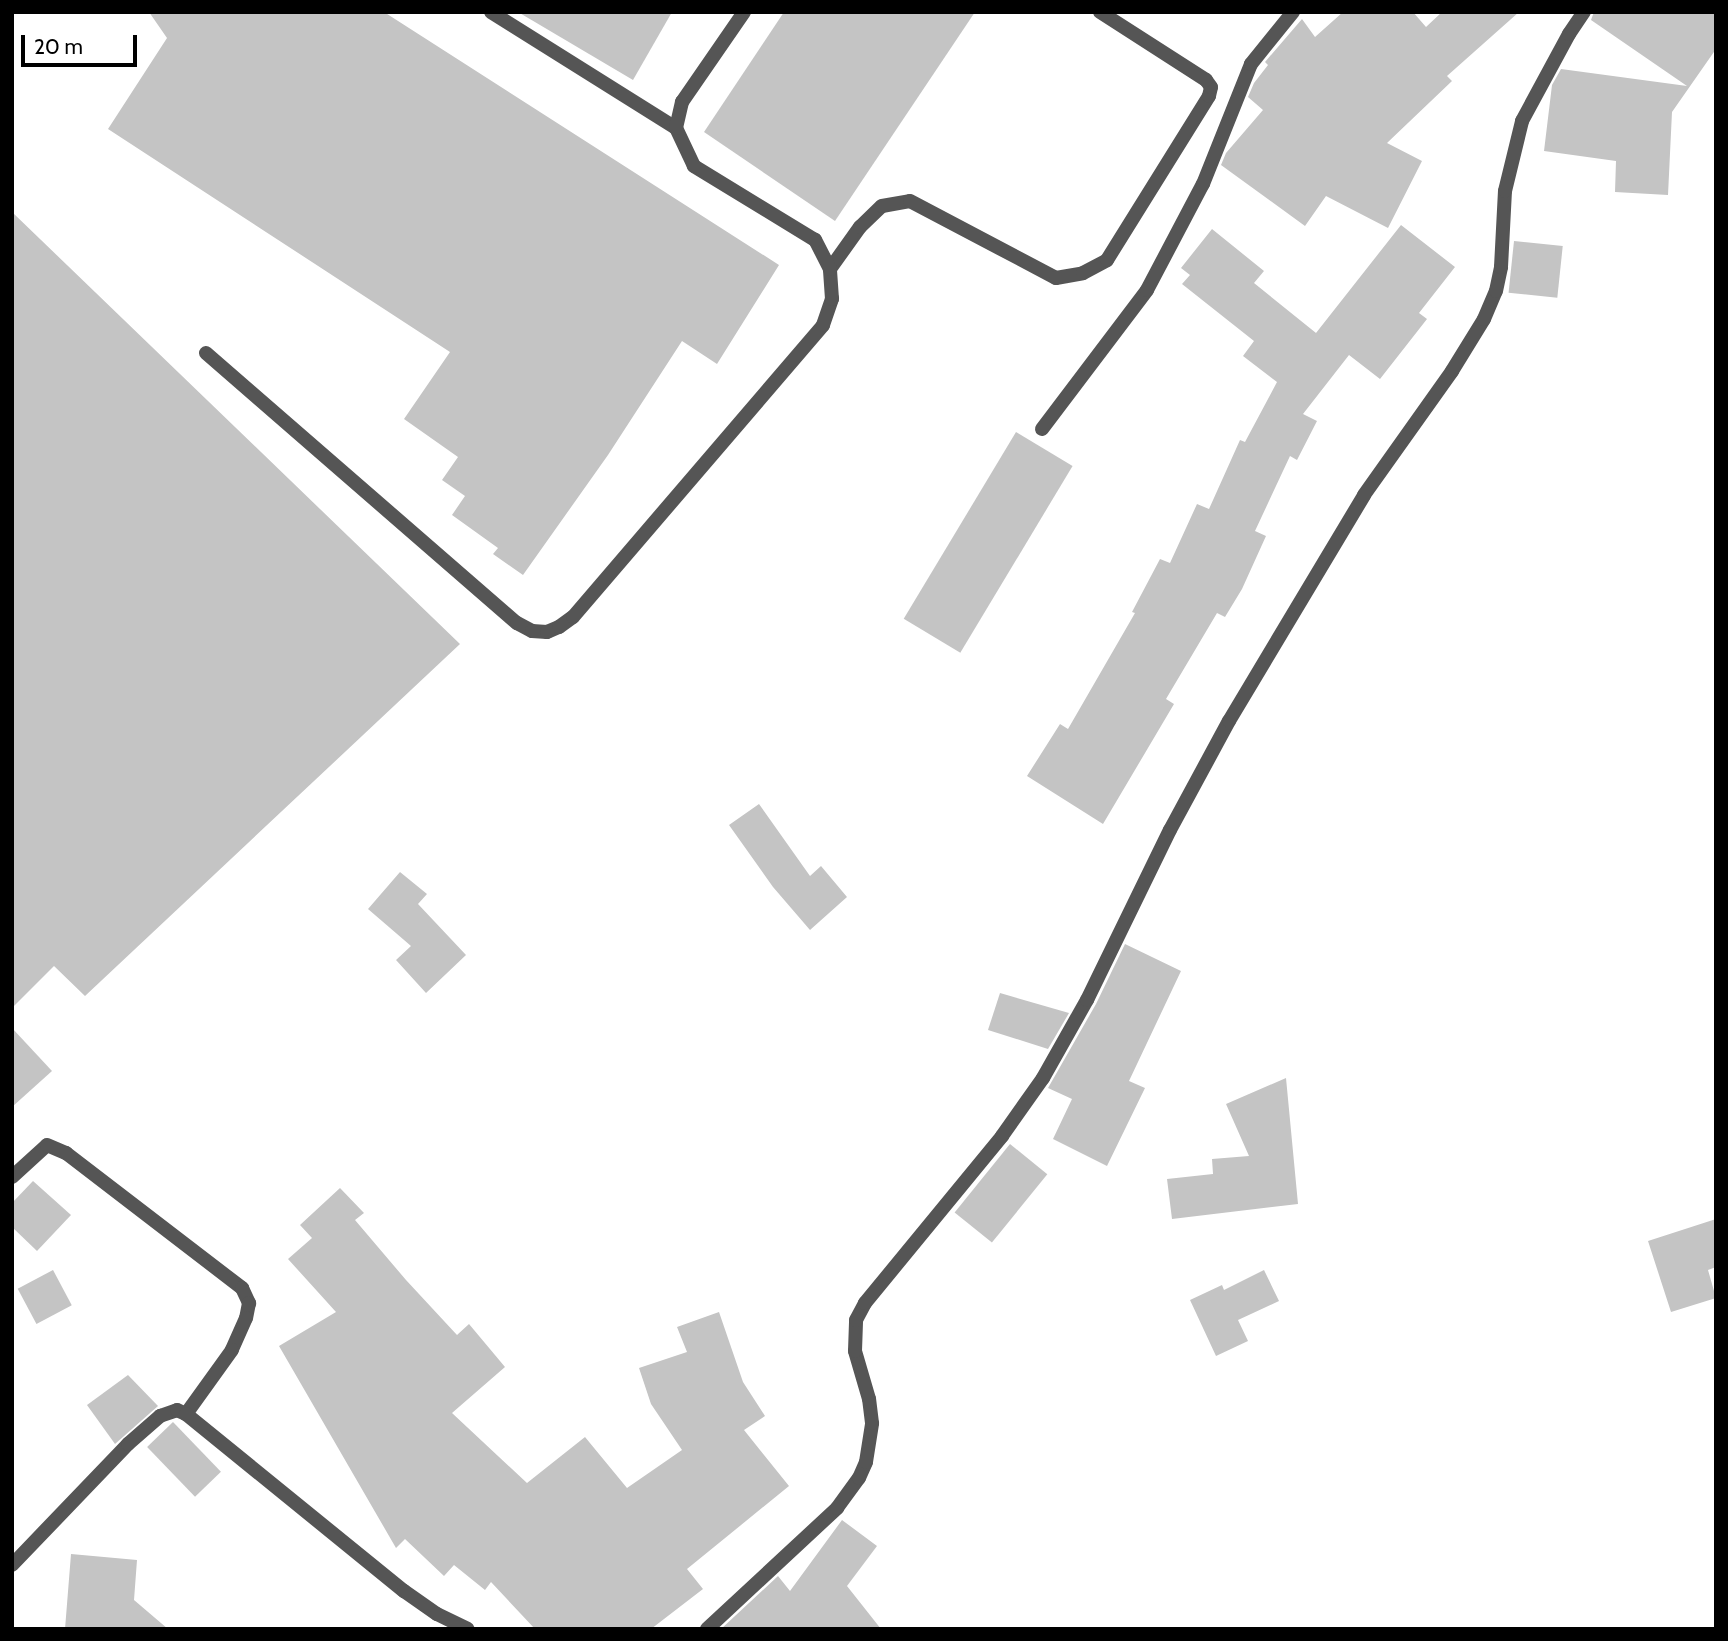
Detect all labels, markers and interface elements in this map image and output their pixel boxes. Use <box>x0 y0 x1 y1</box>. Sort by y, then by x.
scale bar <box>24 21 140 65</box>
text: 20 m <box>34 34 83 59</box>

